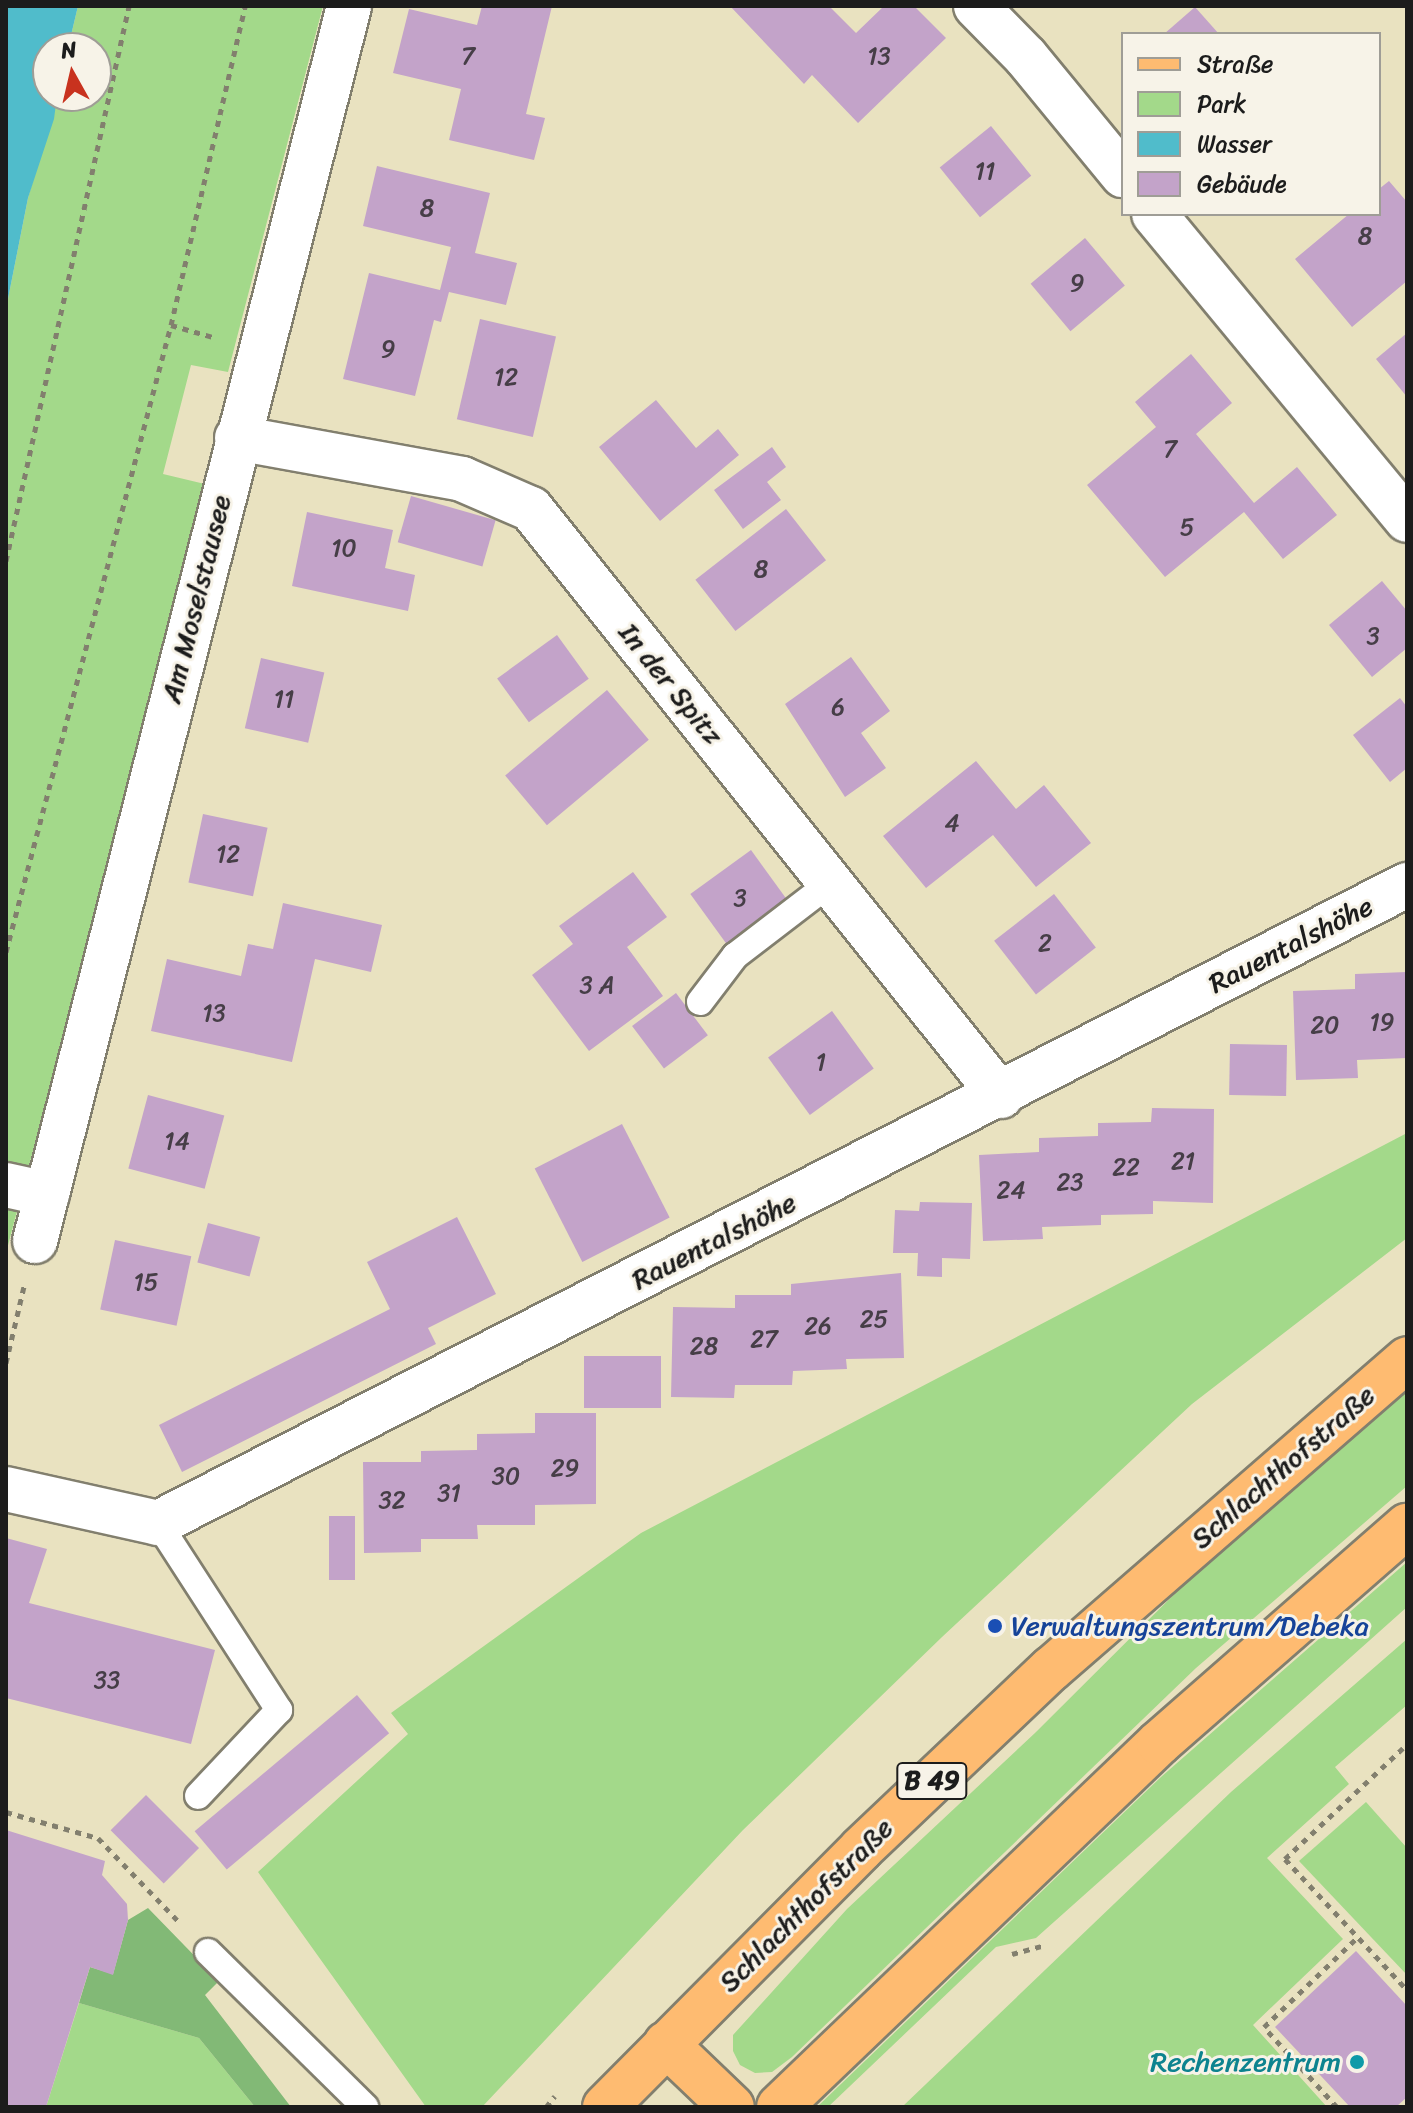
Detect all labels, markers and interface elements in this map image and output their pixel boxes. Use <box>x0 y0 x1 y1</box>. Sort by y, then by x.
text: N <box>59 29 79 70</box>
north arrow <box>32 32 112 112</box>
legend <box>1121 32 1381 216</box>
house number: 7 <box>461 43 475 71</box>
house number: 13 <box>867 43 891 71</box>
text: Straße <box>1197 43 1273 85</box>
text: Park <box>1197 83 1246 125</box>
text: Wasser <box>1197 123 1272 165</box>
house number: 11 <box>975 158 995 186</box>
text: Gebäude <box>1197 163 1287 205</box>
house number: 8 <box>420 195 434 223</box>
house number: 8 <box>1358 223 1372 251</box>
house number: 9 <box>1070 270 1084 298</box>
house number: 9 <box>381 336 395 364</box>
house number: 12 <box>494 364 518 392</box>
house number: 7 <box>1163 436 1177 464</box>
street label: Am Moselstausee <box>154 492 238 706</box>
house number: 5 <box>1180 514 1194 542</box>
house number: 10 <box>331 535 357 563</box>
house number: 8 <box>754 556 768 584</box>
street label: In der Spitz <box>612 616 730 752</box>
house number: 3 <box>1366 623 1380 651</box>
house number: 11 <box>274 686 294 714</box>
house number: 6 <box>831 694 845 722</box>
house number: 4 <box>945 810 959 838</box>
house number: 12 <box>216 841 240 869</box>
house number: 3 <box>733 885 747 913</box>
street label: Rauentalshöhe <box>1203 889 1379 1001</box>
house number: 2 <box>1038 930 1052 958</box>
house number: 3 A <box>579 972 615 1000</box>
house number: 13 <box>202 1000 226 1028</box>
house number: 19 <box>1369 1009 1395 1037</box>
house number: 20 <box>1310 1012 1340 1040</box>
house number: 1 <box>816 1049 826 1077</box>
house number: 14 <box>164 1128 190 1156</box>
house number: 21 <box>1171 1148 1195 1176</box>
house number: 22 <box>1112 1154 1140 1182</box>
house number: 23 <box>1056 1169 1084 1197</box>
house number: 24 <box>997 1177 1025 1205</box>
street label: Rauentalshöhe <box>626 1185 802 1297</box>
house number: 15 <box>134 1269 158 1297</box>
house number: 25 <box>860 1306 888 1334</box>
house number: 26 <box>804 1313 832 1341</box>
house number: 27 <box>750 1326 778 1354</box>
house number: 28 <box>690 1333 718 1361</box>
street label: Schlachthofstraße <box>1184 1378 1382 1556</box>
house number: 29 <box>551 1455 579 1483</box>
house number: 30 <box>492 1463 520 1491</box>
house number: 31 <box>437 1480 461 1508</box>
house number: 32 <box>378 1487 406 1515</box>
place label: Verwaltungszentrum/Debeka <box>1011 1609 1369 1643</box>
marker: Verwaltungszentrum/Debeka <box>986 1617 1004 1635</box>
house number: 33 <box>94 1667 120 1695</box>
road number: B 49 <box>896 1759 968 1803</box>
street label: Schlachthofstraße <box>712 1811 900 1999</box>
place label: Rechenzentrum <box>1150 2045 1341 2079</box>
marker: Rechenzentrum <box>1348 2053 1366 2071</box>

